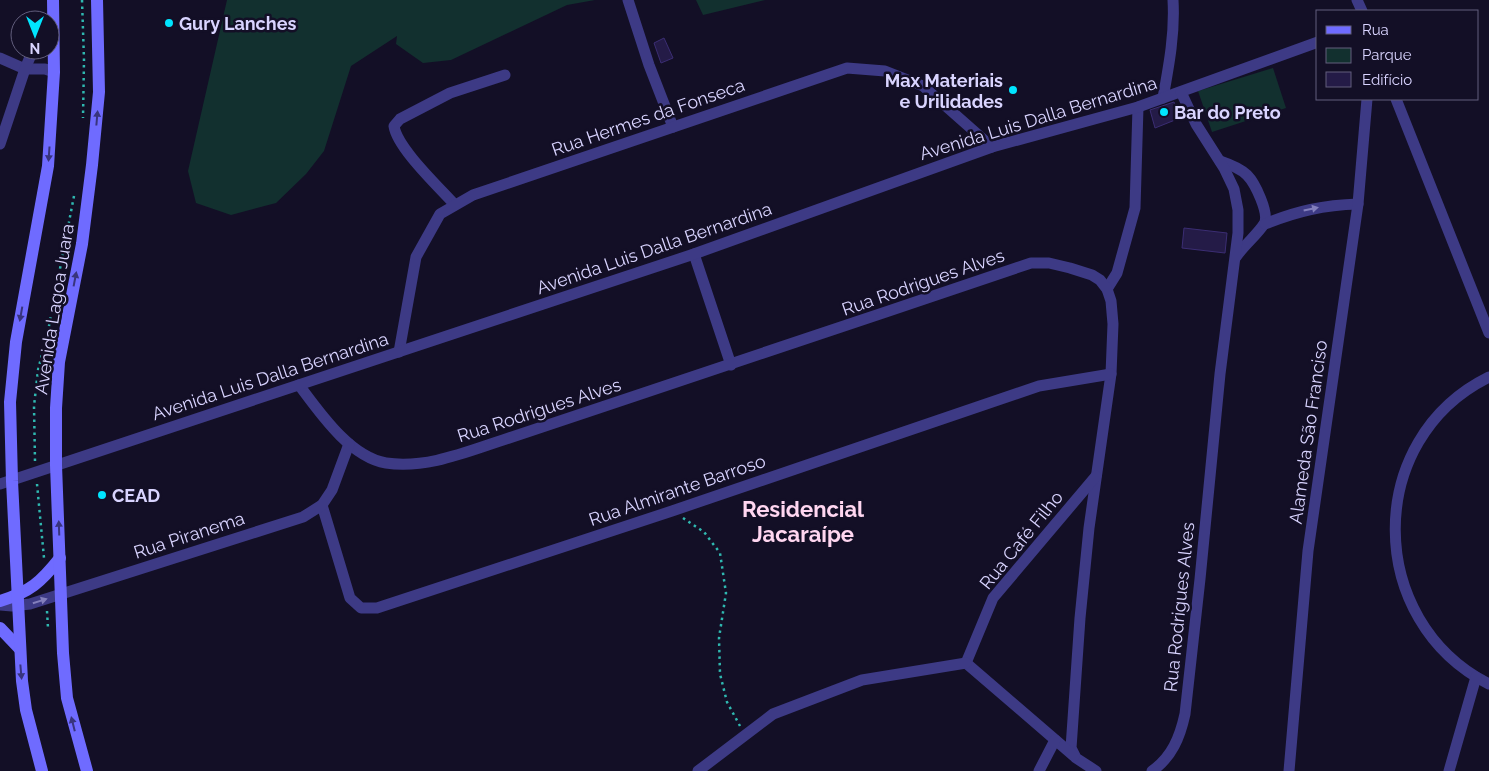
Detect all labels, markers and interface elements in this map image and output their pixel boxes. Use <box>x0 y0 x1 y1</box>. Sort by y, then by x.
north arrow <box>10 10 60 60</box>
legend <box>1316 10 1479 100</box>
place label: Gury Lanches <box>179 13 296 34</box>
marker: Gury Lanches <box>163 17 175 29</box>
text: Rua <box>1362 21 1389 39</box>
text: N <box>30 40 40 56</box>
text: Parque <box>1362 46 1412 64</box>
place label: Max Materiais e Urilidades <box>885 70 1003 112</box>
text: Edifício <box>1362 71 1412 89</box>
street label: Avenida Luis Dalla Bernardina <box>917 72 1159 164</box>
street label: Rua Hermes da Fonseca <box>549 74 747 160</box>
marker: Max Materiais e Urilidades <box>1007 84 1019 96</box>
place label: Bar do Preto <box>1174 102 1281 123</box>
marker: Bar do Preto <box>1158 106 1170 118</box>
one-way arrow <box>93 110 101 126</box>
one-way arrow <box>44 146 52 162</box>
street label: Avenida Luis Dalla Bernardina <box>534 198 774 298</box>
one-way arrow <box>1303 205 1318 213</box>
street label: Avenida Lagoa Juara <box>30 222 78 396</box>
street label: Rua Rodrigues Alves <box>839 244 1007 320</box>
one-way arrow <box>72 271 80 287</box>
one-way arrow <box>17 306 25 322</box>
street label: Avenida Luis Dalla Bernardina <box>149 328 391 424</box>
street label: Alameda São Franciso <box>1285 338 1331 525</box>
street label: Rua Rodrigues Alves <box>455 374 624 446</box>
street label: Rua Almirante Barroso <box>586 450 768 530</box>
place label: CEAD <box>112 485 160 506</box>
street label: Rua Café Filho <box>975 486 1067 593</box>
marker: CEAD <box>96 489 108 501</box>
district label: Residencial Jacaraípe <box>742 496 865 547</box>
street label: Rua Piranema <box>131 507 247 563</box>
one-way arrow <box>54 519 62 535</box>
street label: Rua Rodrigues Alves <box>1160 521 1198 693</box>
one-way arrow <box>33 597 48 605</box>
one-way arrow <box>18 665 26 681</box>
one-way arrow <box>69 717 77 732</box>

